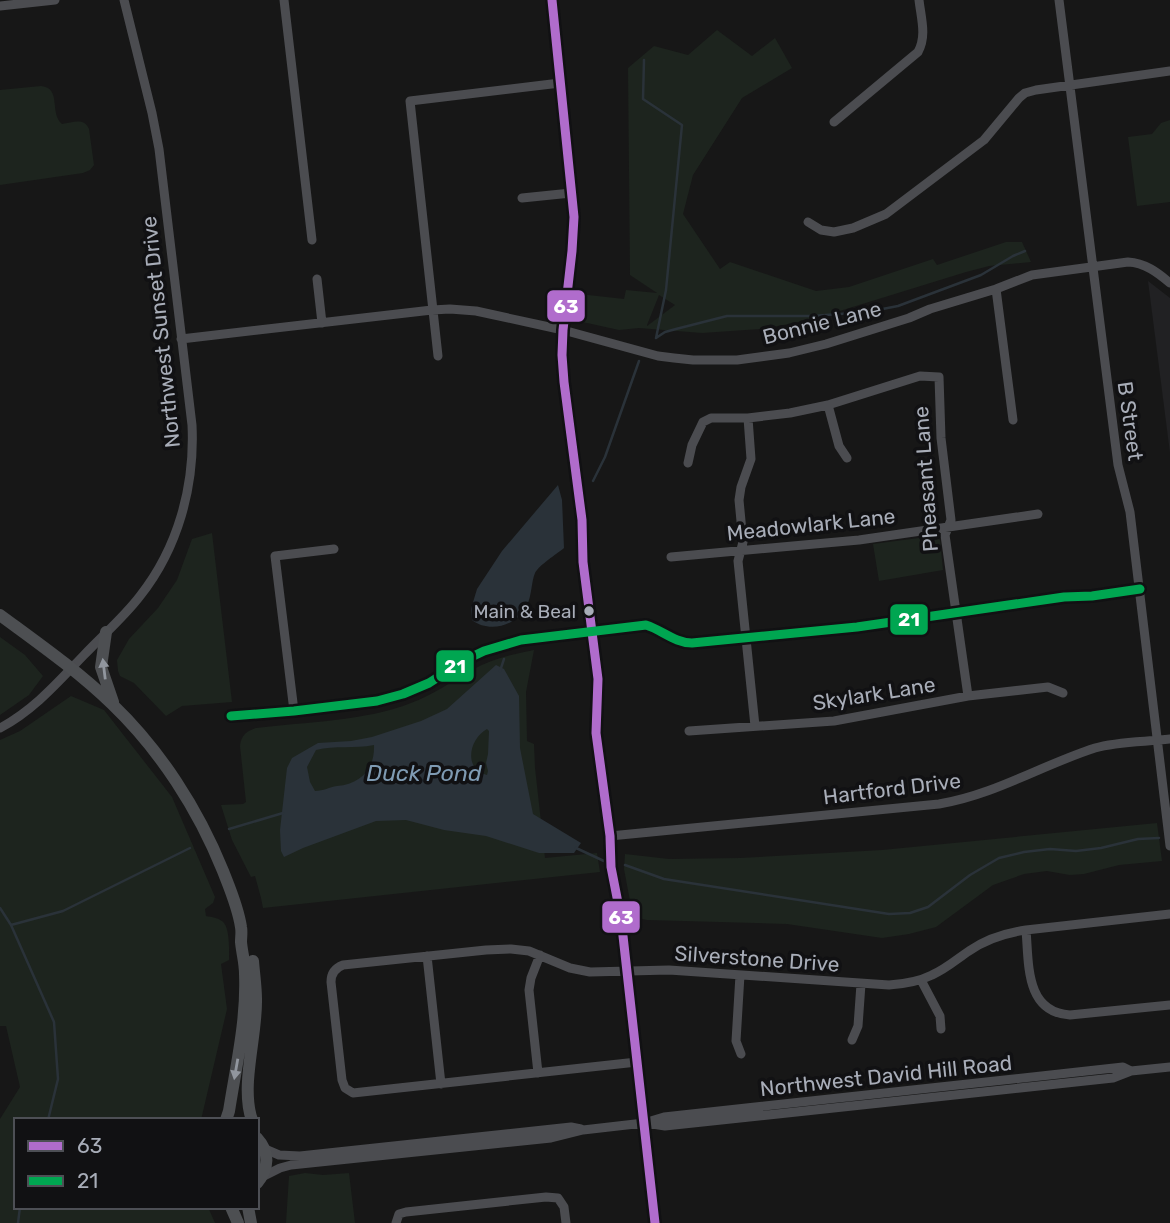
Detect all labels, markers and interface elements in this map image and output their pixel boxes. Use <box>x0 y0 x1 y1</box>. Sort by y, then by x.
street label: Northwest Sunset Drive <box>136 215 185 449</box>
line badge: 63 <box>546 289 586 323</box>
text: 63 <box>554 295 578 318</box>
street label: Bonnie Lane <box>760 296 884 349</box>
street label: B Street <box>1113 380 1148 462</box>
street label: Pheasant Lane <box>908 405 943 553</box>
street label: Meadowlark Lane <box>725 503 897 546</box>
place label: Main & Beal <box>473 600 576 623</box>
line badge: 21 <box>889 603 929 636</box>
marker: Main & Beal <box>582 604 596 618</box>
text: 21 <box>898 608 920 631</box>
line badge: 21 <box>435 649 475 683</box>
text: 21 <box>444 655 466 678</box>
one-way arrow <box>98 658 109 680</box>
street label: Skylark Lane <box>811 671 937 716</box>
water label: Duck Pond <box>366 759 482 787</box>
street label: Hartford Drive <box>822 768 962 809</box>
line badge: 63 <box>601 900 641 934</box>
text: 63 <box>609 906 633 929</box>
street label: Silverstone Drive <box>674 940 840 977</box>
street label: Northwest David Hill Road <box>759 1050 1013 1101</box>
one-way arrow <box>230 1058 241 1080</box>
legend <box>14 1118 259 1209</box>
text: 63 <box>77 1133 102 1158</box>
text: 21 <box>77 1168 98 1193</box>

